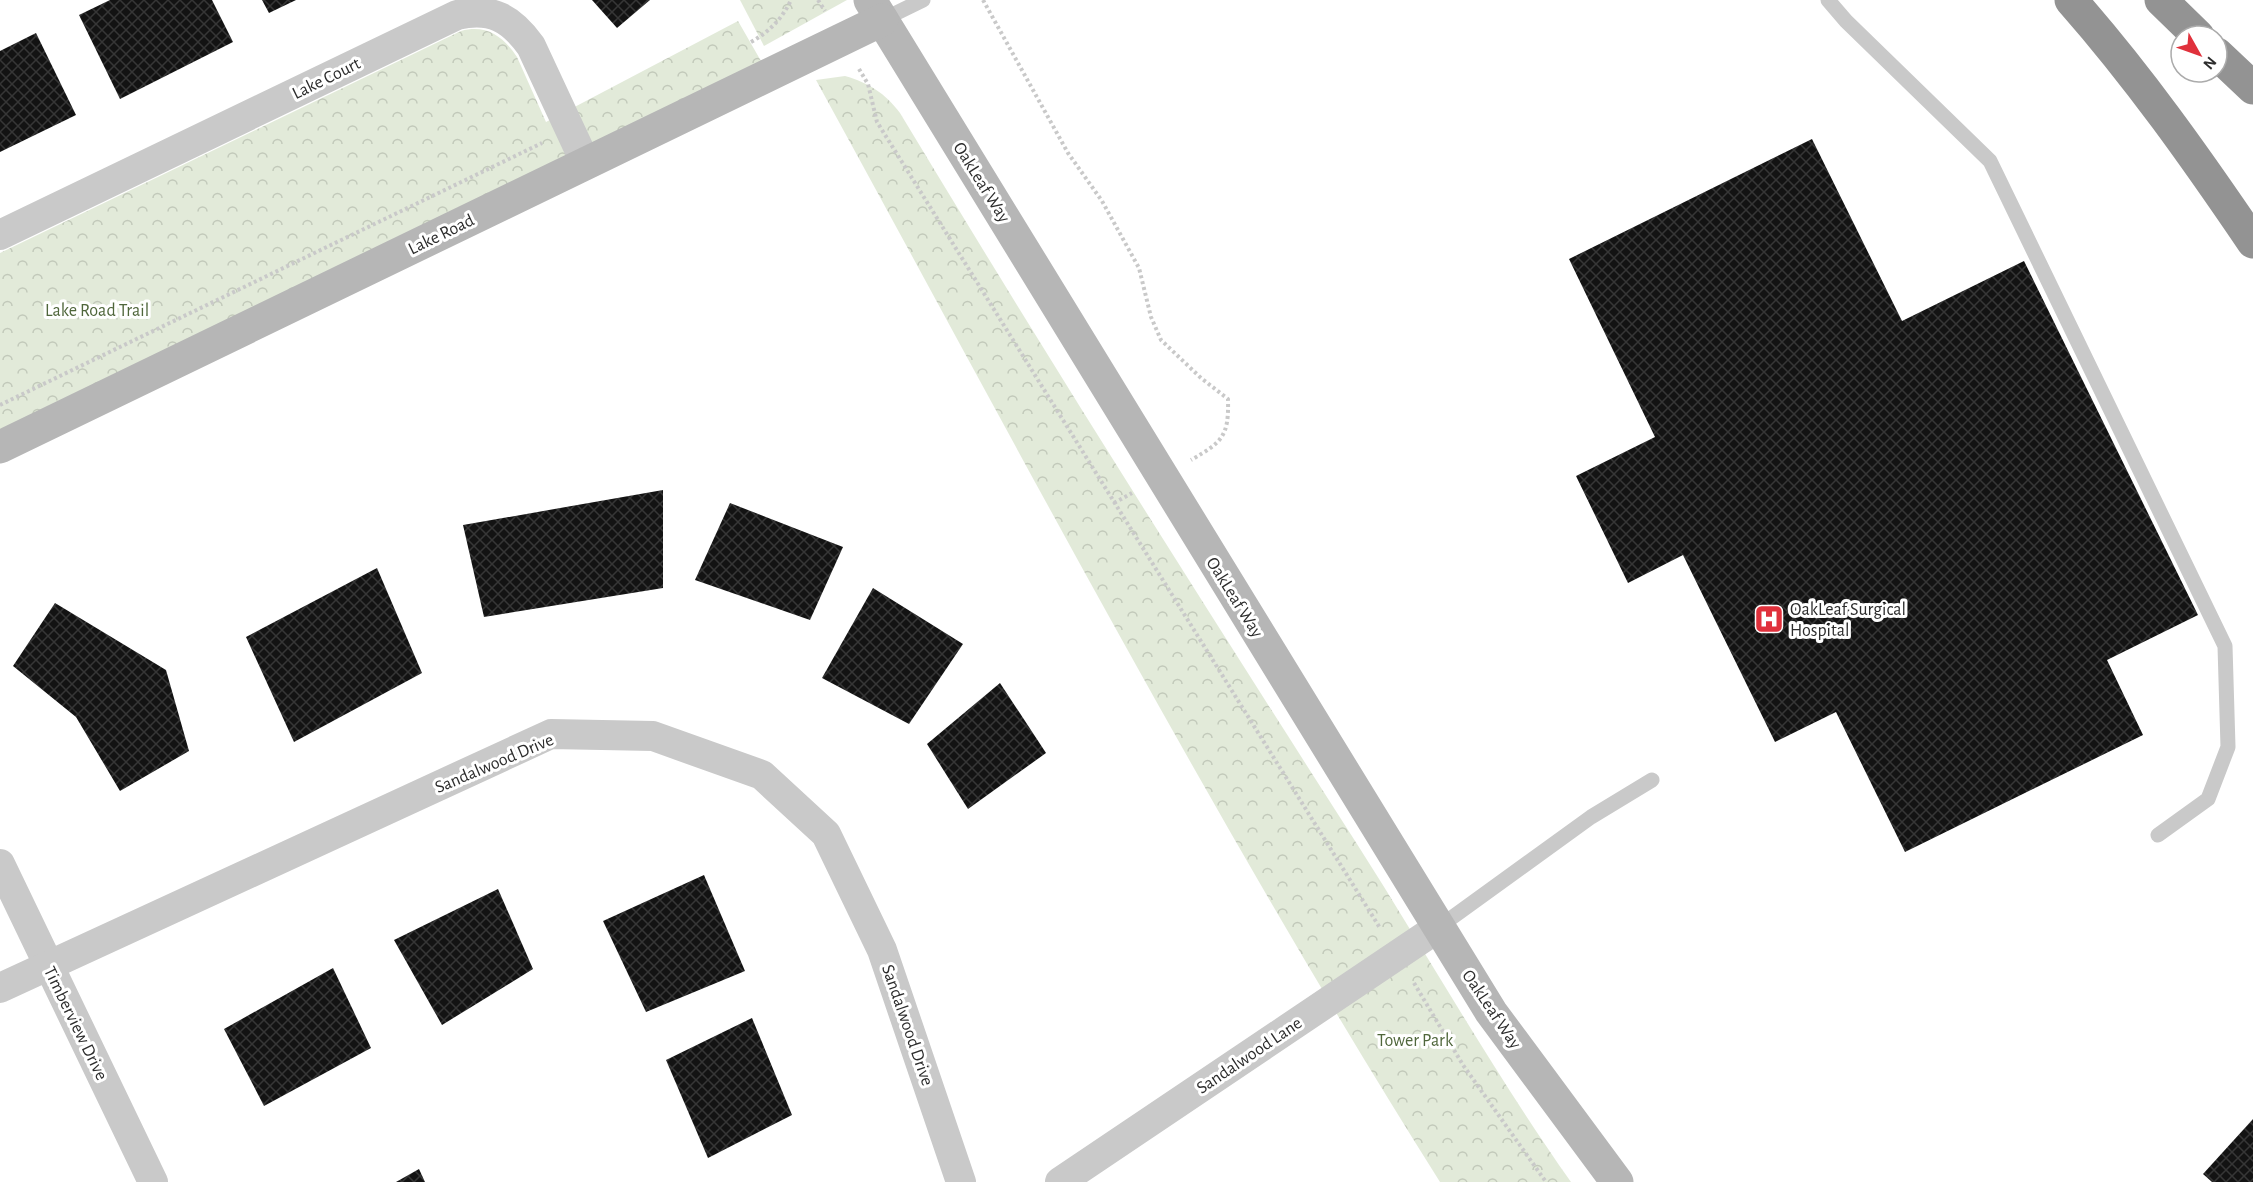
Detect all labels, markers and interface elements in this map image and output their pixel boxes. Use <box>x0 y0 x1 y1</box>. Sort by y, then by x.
north arrow <box>2169 24 2229 84</box>
text: N <box>2200 54 2219 72</box>
street label: Lake Court <box>290 55 364 103</box>
street label: OakLeaf Way <box>949 139 1013 226</box>
street label: Lake Road <box>406 211 477 259</box>
park label: Lake Road Trail <box>45 302 149 320</box>
street label: OakLeaf Way <box>1202 554 1266 641</box>
place label: OakLeaf Surgical Hospital <box>1790 601 1906 640</box>
hospital icon: OakLeaf Surgical Hospital <box>1753 603 1785 635</box>
street label: Sandalwood Drive <box>432 731 556 797</box>
street label: Sandalwood Drive <box>878 962 936 1088</box>
street label: Timberview Drive <box>40 964 110 1083</box>
street label: OakLeaf Way <box>1458 967 1524 1053</box>
street label: Sandalwood Lane <box>1194 1014 1305 1098</box>
park label: Tower Park <box>1377 1032 1454 1050</box>

